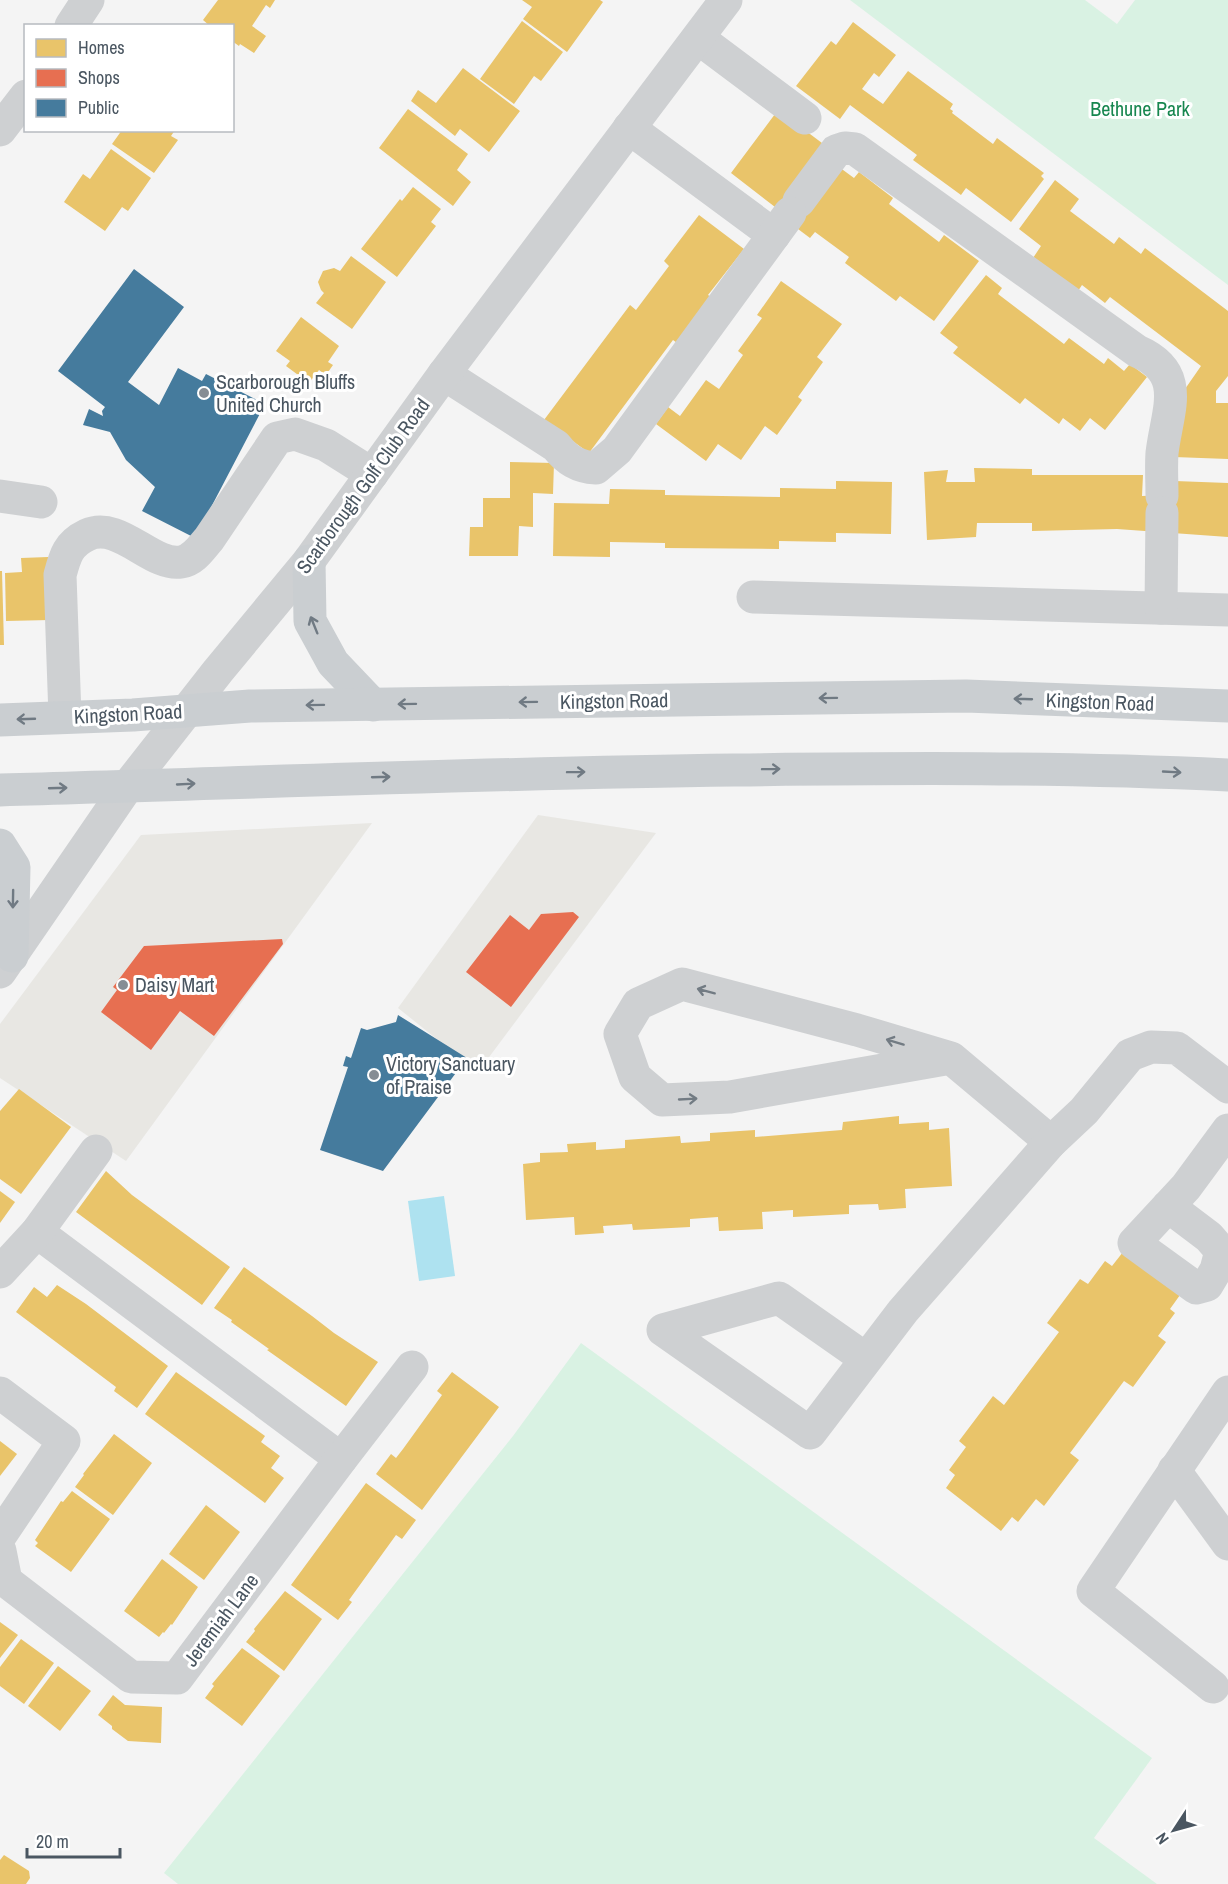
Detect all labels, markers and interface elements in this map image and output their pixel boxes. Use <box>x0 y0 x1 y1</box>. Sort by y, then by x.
legend <box>24 24 234 132</box>
text: Homes <box>78 35 125 60</box>
text: Shops <box>78 65 120 90</box>
text: Public <box>78 95 119 120</box>
park label: Bethune Park <box>1090 95 1190 122</box>
place label: Scarborough Bluffs United Church <box>216 368 355 418</box>
marker: Scarborough Bluffs United Church <box>197 386 211 400</box>
street label: Scarborough Golf Club Road <box>290 393 435 579</box>
one-way arrow <box>307 617 318 635</box>
street label: Kingston Road <box>560 686 668 715</box>
street label: Kingston Road <box>1045 686 1155 717</box>
one-way arrow <box>818 693 838 704</box>
one-way arrow <box>1013 693 1033 704</box>
street label: Kingston Road <box>73 697 183 730</box>
one-way arrow <box>518 697 538 708</box>
one-way arrow <box>397 698 417 710</box>
one-way arrow <box>305 699 325 711</box>
one-way arrow <box>16 713 36 725</box>
one-way arrow <box>760 764 780 775</box>
one-way arrow <box>565 766 585 778</box>
one-way arrow <box>1161 766 1181 777</box>
one-way arrow <box>370 772 390 783</box>
one-way arrow <box>175 778 195 789</box>
one-way arrow <box>48 782 68 794</box>
one-way arrow <box>8 888 19 908</box>
place label: Daisy Mart <box>135 971 215 998</box>
marker: Daisy Mart <box>116 978 130 992</box>
one-way arrow <box>697 985 716 996</box>
one-way arrow <box>886 1036 905 1047</box>
place label: Victory Sanctuary of Praise <box>386 1050 516 1100</box>
marker: Victory Sanctuary of Praise <box>367 1068 381 1082</box>
one-way arrow <box>678 1093 698 1104</box>
street label: Jeremiah Lane <box>177 1568 264 1672</box>
north arrow <box>1144 1800 1204 1860</box>
scale bar <box>27 1821 120 1859</box>
text: 20 m <box>36 1829 69 1854</box>
text: N <box>1150 1829 1174 1849</box>

